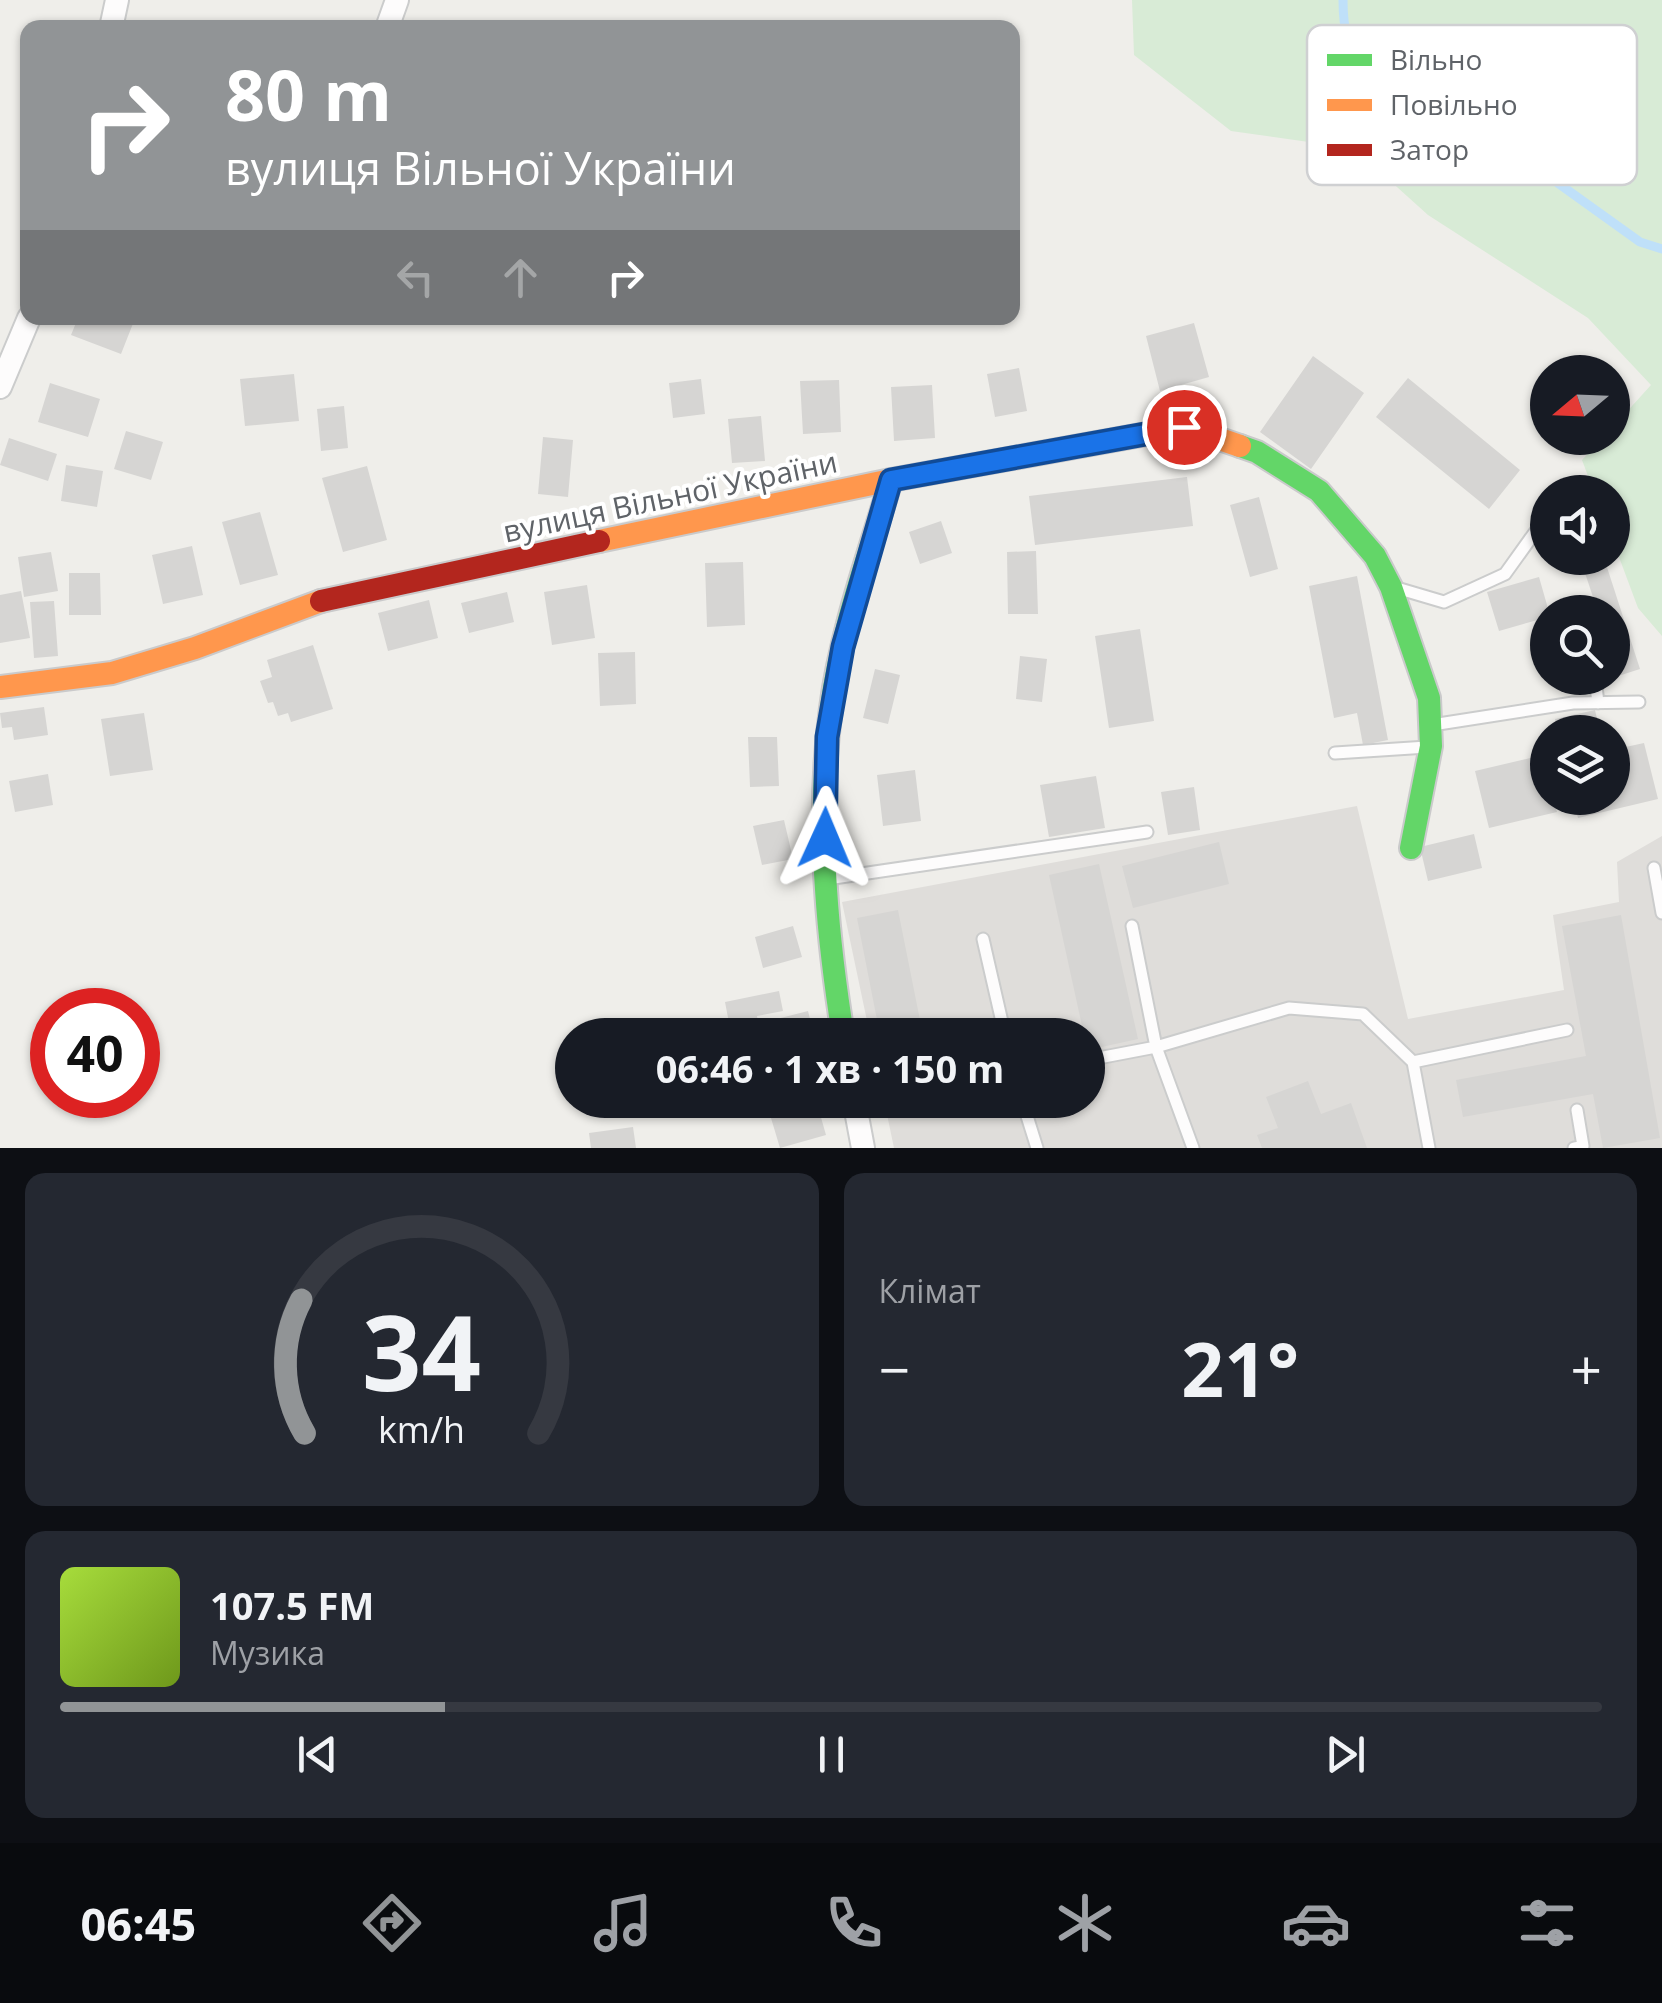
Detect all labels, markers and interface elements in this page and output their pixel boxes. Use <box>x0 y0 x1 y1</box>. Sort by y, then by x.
legend <box>1307 25 1637 185</box>
text: Вільно <box>1390 40 1482 78</box>
text: 80 m <box>225 46 392 142</box>
icon: right <box>60 60 190 190</box>
text: Повільно <box>1390 85 1517 123</box>
text: Затор <box>1390 130 1469 168</box>
text: вулиця Вільної України <box>225 137 736 198</box>
icon: left <box>388 250 443 305</box>
icon: ahead <box>493 250 548 305</box>
icon: right <box>598 250 653 305</box>
north arrow <box>1530 355 1630 455</box>
map controls <box>1530 355 1630 815</box>
pin <box>1142 385 1227 470</box>
icon: arrive <box>1157 400 1212 455</box>
street label: вулиця Вільної України <box>499 441 841 551</box>
button: sound <box>1530 475 1630 575</box>
button: search <box>1530 595 1630 695</box>
button: layers <box>1530 715 1630 815</box>
position arrow <box>773 786 877 890</box>
speed limit sign: 40 <box>30 988 160 1118</box>
text: 06:46 · 1 хв · 150 m <box>656 1042 1004 1094</box>
text: Клімат <box>879 1269 981 1312</box>
text: 34 <box>362 1280 481 1421</box>
text: 21° <box>1181 1317 1299 1419</box>
text: − <box>879 1331 910 1406</box>
text: + <box>1571 1331 1602 1406</box>
text: km/h <box>378 1405 465 1453</box>
text: 107.5 FM <box>210 1579 374 1631</box>
text: Музика <box>210 1631 325 1674</box>
icon: previous <box>290 1727 345 1782</box>
icon: pause <box>804 1727 859 1782</box>
icon: next <box>1318 1727 1373 1782</box>
icon: directions <box>357 1888 427 1958</box>
icon: music <box>588 1888 658 1958</box>
icon: phone <box>819 1888 889 1958</box>
icon: climate <box>1050 1888 1120 1958</box>
icon: car <box>1281 1888 1351 1958</box>
icon: filters <box>1512 1888 1582 1958</box>
text: 06:45 <box>80 1893 196 1954</box>

